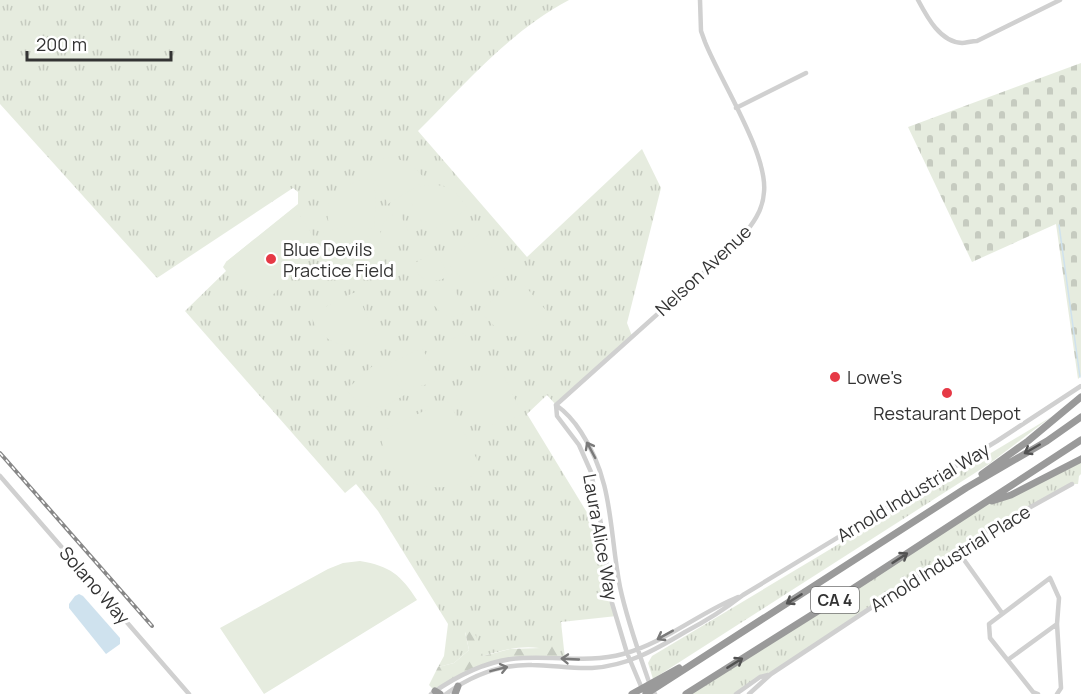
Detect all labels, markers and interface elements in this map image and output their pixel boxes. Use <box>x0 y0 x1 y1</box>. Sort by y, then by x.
scale bar <box>27 24 171 62</box>
text: 200 m <box>36 32 87 56</box>
street label: Nelson Avenue <box>650 219 756 321</box>
place label: Blue Devils Practice Field <box>283 237 394 282</box>
marker: Blue Devils Practice Field <box>264 252 278 266</box>
place label: Lowe's <box>847 365 902 389</box>
marker: Lowe's <box>828 370 842 384</box>
marker: Restaurant Depot <box>940 386 954 400</box>
place label: Restaurant Depot <box>873 401 1021 425</box>
street label: Arnold Industrial Way <box>832 437 994 547</box>
one-way arrow <box>585 442 597 459</box>
one-way arrow <box>1024 444 1041 456</box>
street label: Laura Alice Way <box>578 472 624 603</box>
street label: Arnold Industrial Place <box>866 499 1034 617</box>
street label: Solano Way <box>55 541 136 629</box>
one-way arrow <box>891 552 908 564</box>
road number: CA 4 <box>811 587 859 613</box>
one-way arrow <box>786 594 803 606</box>
one-way arrow <box>657 629 674 641</box>
one-way arrow <box>560 653 580 664</box>
one-way arrow <box>726 656 743 668</box>
one-way arrow <box>489 663 508 675</box>

